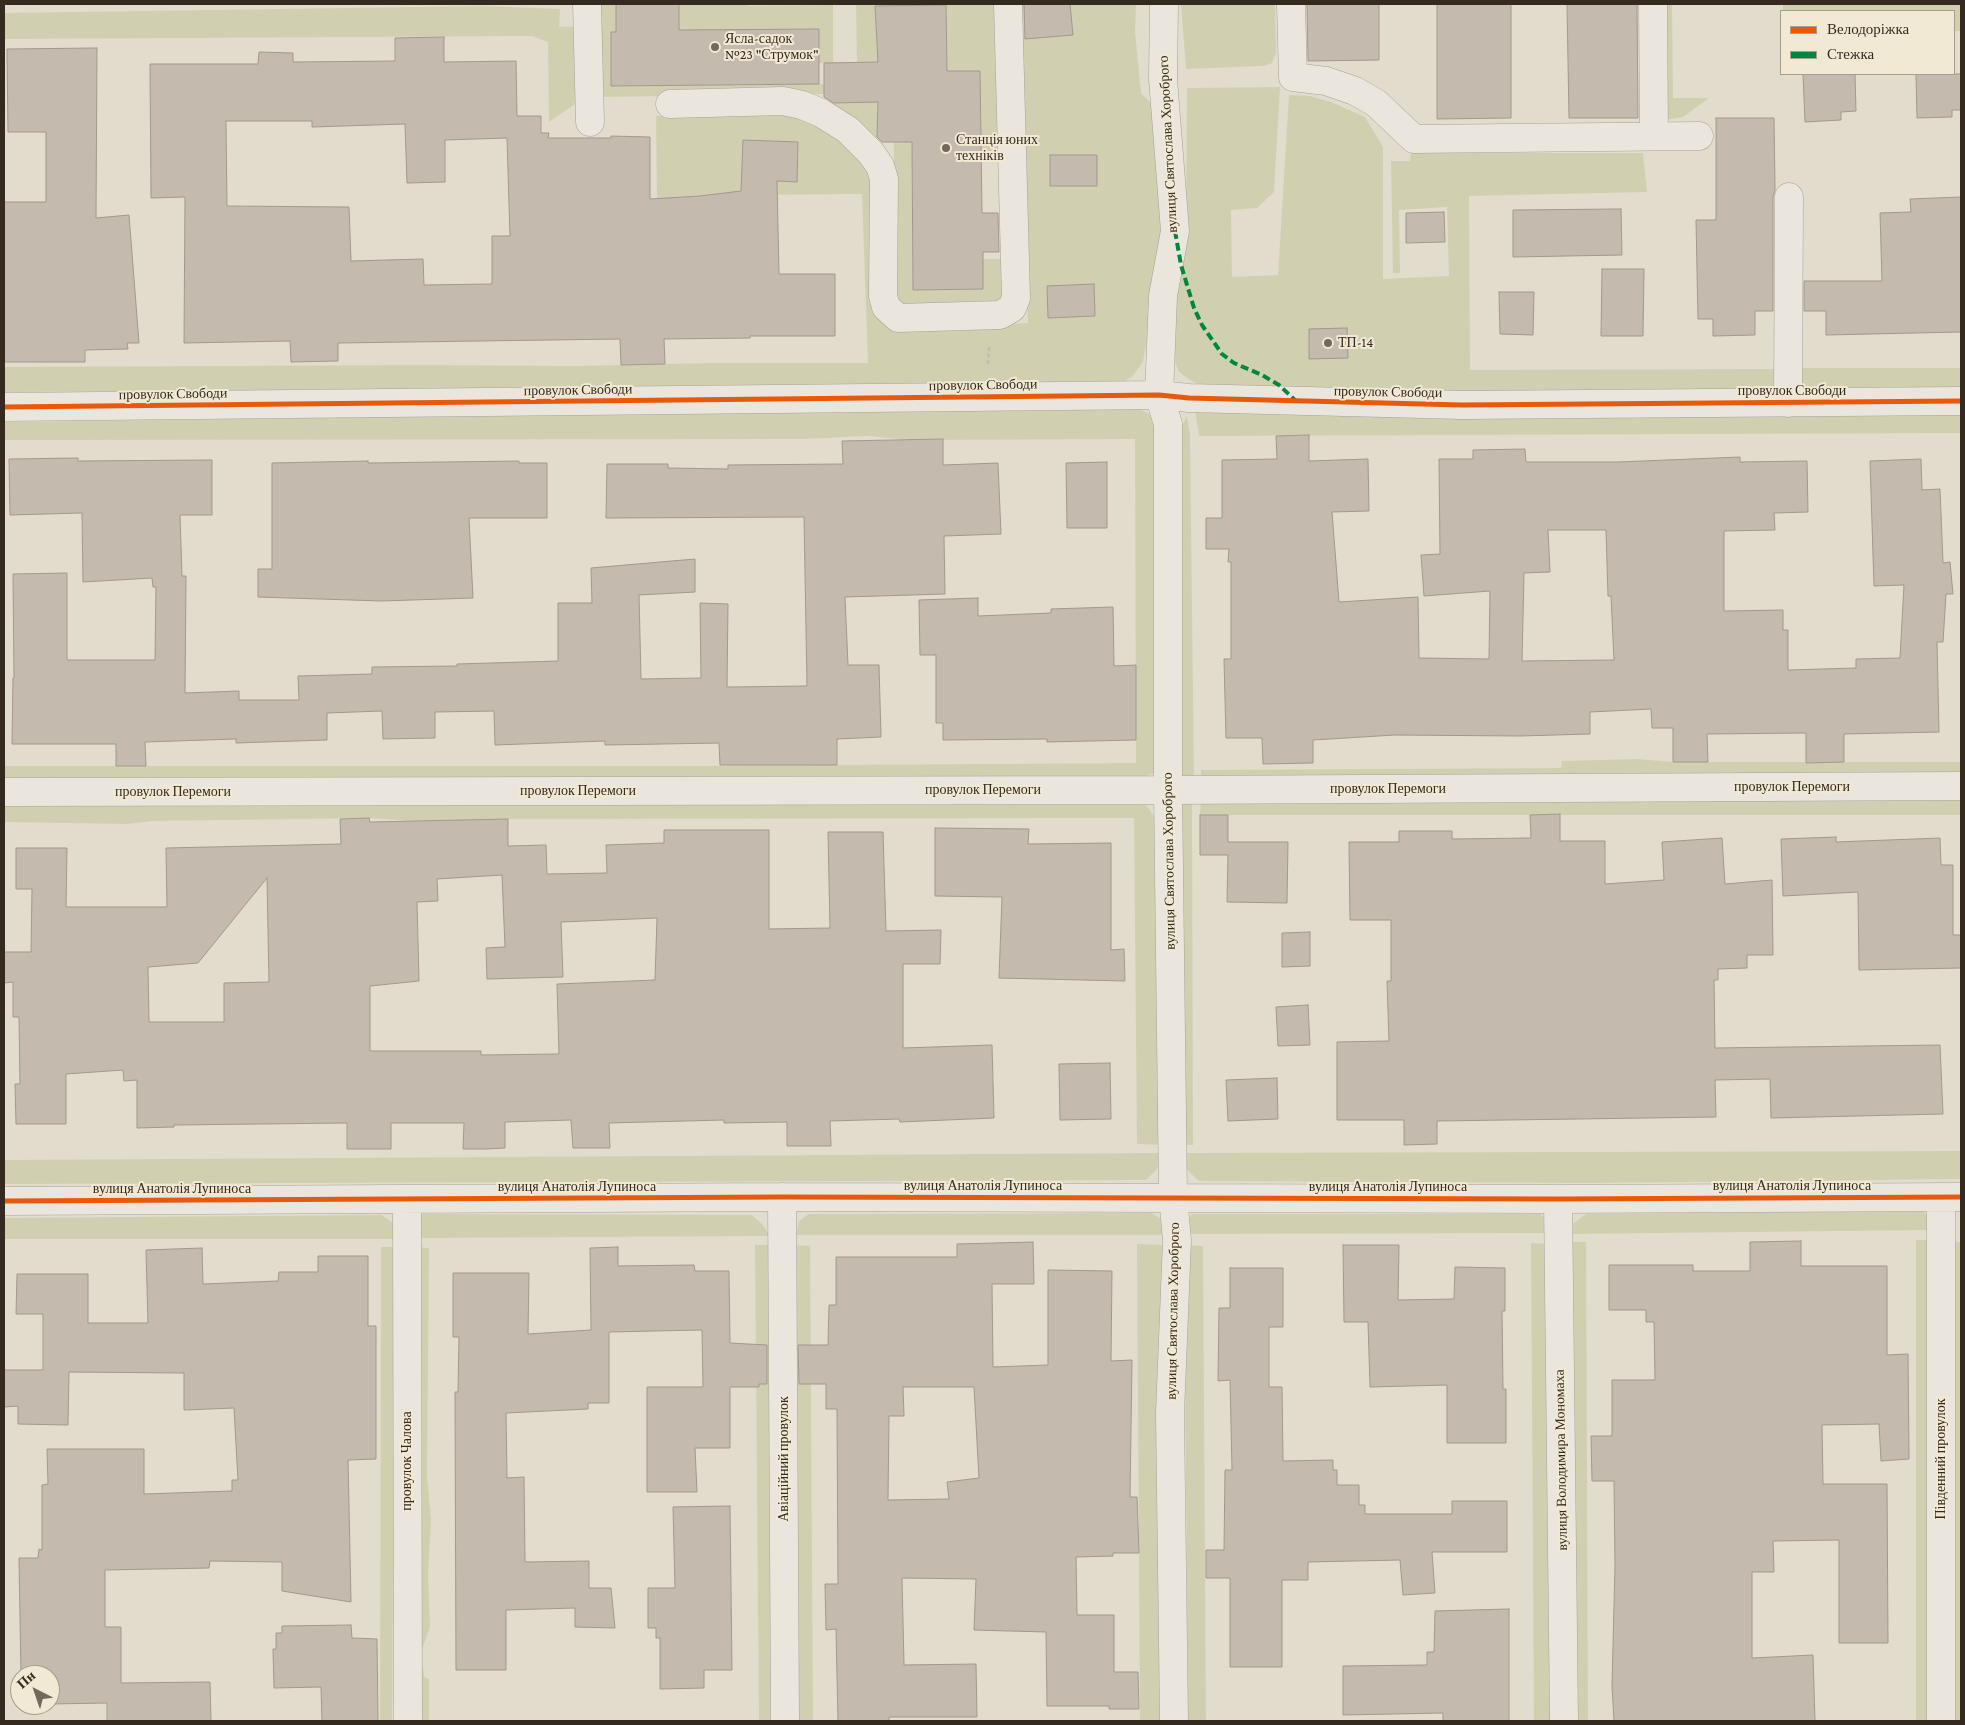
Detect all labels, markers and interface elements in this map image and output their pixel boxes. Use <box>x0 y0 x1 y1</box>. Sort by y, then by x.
legend <box>1780 10 1955 75</box>
text: Велодоріжка <box>1827 21 1909 37</box>
place label: Ясла-садок №23 "Струмок" <box>725 31 819 64</box>
marker: Ясла-садок №23 "Струмок" <box>709 41 721 53</box>
text: Стежка <box>1827 46 1874 62</box>
street label: вулиця Святослава Хороброго <box>1155 55 1181 233</box>
place label: Станція юних техніків <box>956 132 1038 164</box>
marker: Станція юних техніків <box>940 142 952 154</box>
place label: ТП-14 <box>1338 335 1373 351</box>
marker: ТП-14 <box>1322 337 1334 349</box>
street label: провулок Свободи <box>929 376 1037 394</box>
street label: провулок Свободи <box>524 381 632 399</box>
street label: провулок Свободи <box>1334 383 1442 401</box>
street label: провулок Свободи <box>1738 383 1846 399</box>
street label: провулок Свободи <box>119 385 227 403</box>
street label: вулиця Святослава Хороброго <box>1159 772 1179 950</box>
street label: провулок Перемоги <box>1734 779 1850 795</box>
street label: провулок Перемоги <box>1330 781 1446 797</box>
street label: провулок Перемоги <box>925 782 1041 798</box>
street label: провулок Перемоги <box>520 783 636 799</box>
street label: провулок Перемоги <box>115 784 231 800</box>
street label: вулиця Анатолія Лупиноса <box>904 1178 1062 1194</box>
street label: вулиця Анатолія Лупиноса <box>1713 1178 1871 1194</box>
street label: вулиця Анатолія Лупиноса <box>498 1179 656 1195</box>
street label: вулиця Анатолія Лупиноса <box>1309 1179 1467 1195</box>
street label: вулиця Анатолія Лупиноса <box>93 1181 251 1197</box>
street label: вулиця Святослава Хороброго <box>1163 1222 1183 1400</box>
street label: вулиця Володимира Мономаха <box>1551 1369 1571 1551</box>
street label: Авіаційний провулок <box>776 1396 792 1522</box>
street label: Південний провулок <box>1933 1399 1949 1519</box>
street label: провулок Чалова <box>399 1411 415 1511</box>
north arrow <box>10 1665 60 1715</box>
text: Пн <box>13 1667 38 1692</box>

